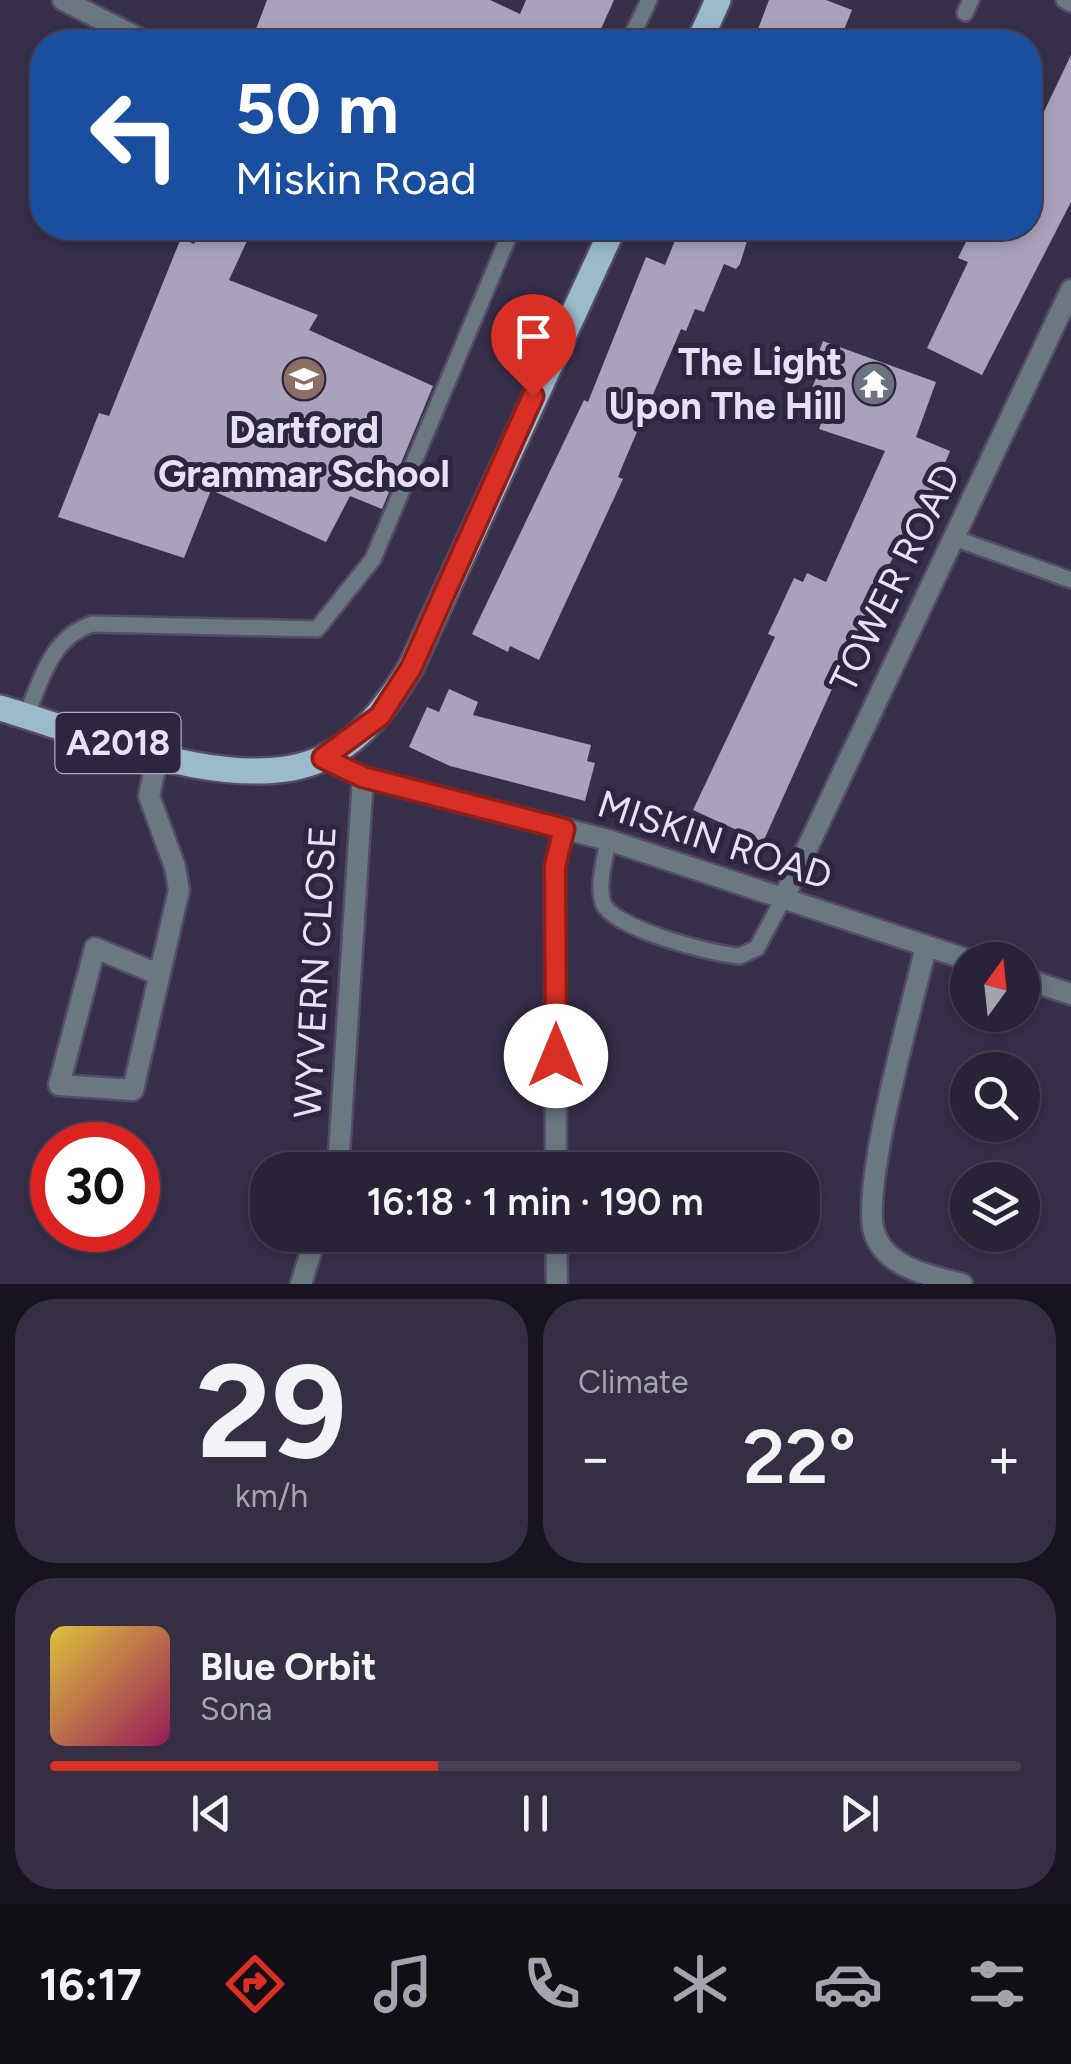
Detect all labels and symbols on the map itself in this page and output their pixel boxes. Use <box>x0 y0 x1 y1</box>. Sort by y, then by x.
pin <box>491 294 576 397</box>
place label: The Light Upon The Hill <box>609 339 842 429</box>
school or university icon: Dartford Grammar School <box>281 356 327 402</box>
temple icon: The Light Upon The Hill <box>851 361 897 407</box>
place label: Dartford Grammar School <box>158 407 450 497</box>
street label: TOWER ROAD <box>820 457 970 699</box>
road number: A2018 <box>56 713 180 773</box>
street label: MISKIN ROAD <box>592 781 838 899</box>
street label: WYVERN CLOSE <box>284 825 346 1119</box>
north arrow <box>950 942 1040 1032</box>
position arrow <box>504 1004 608 1108</box>
speed limit sign: 30 <box>30 1122 160 1252</box>

